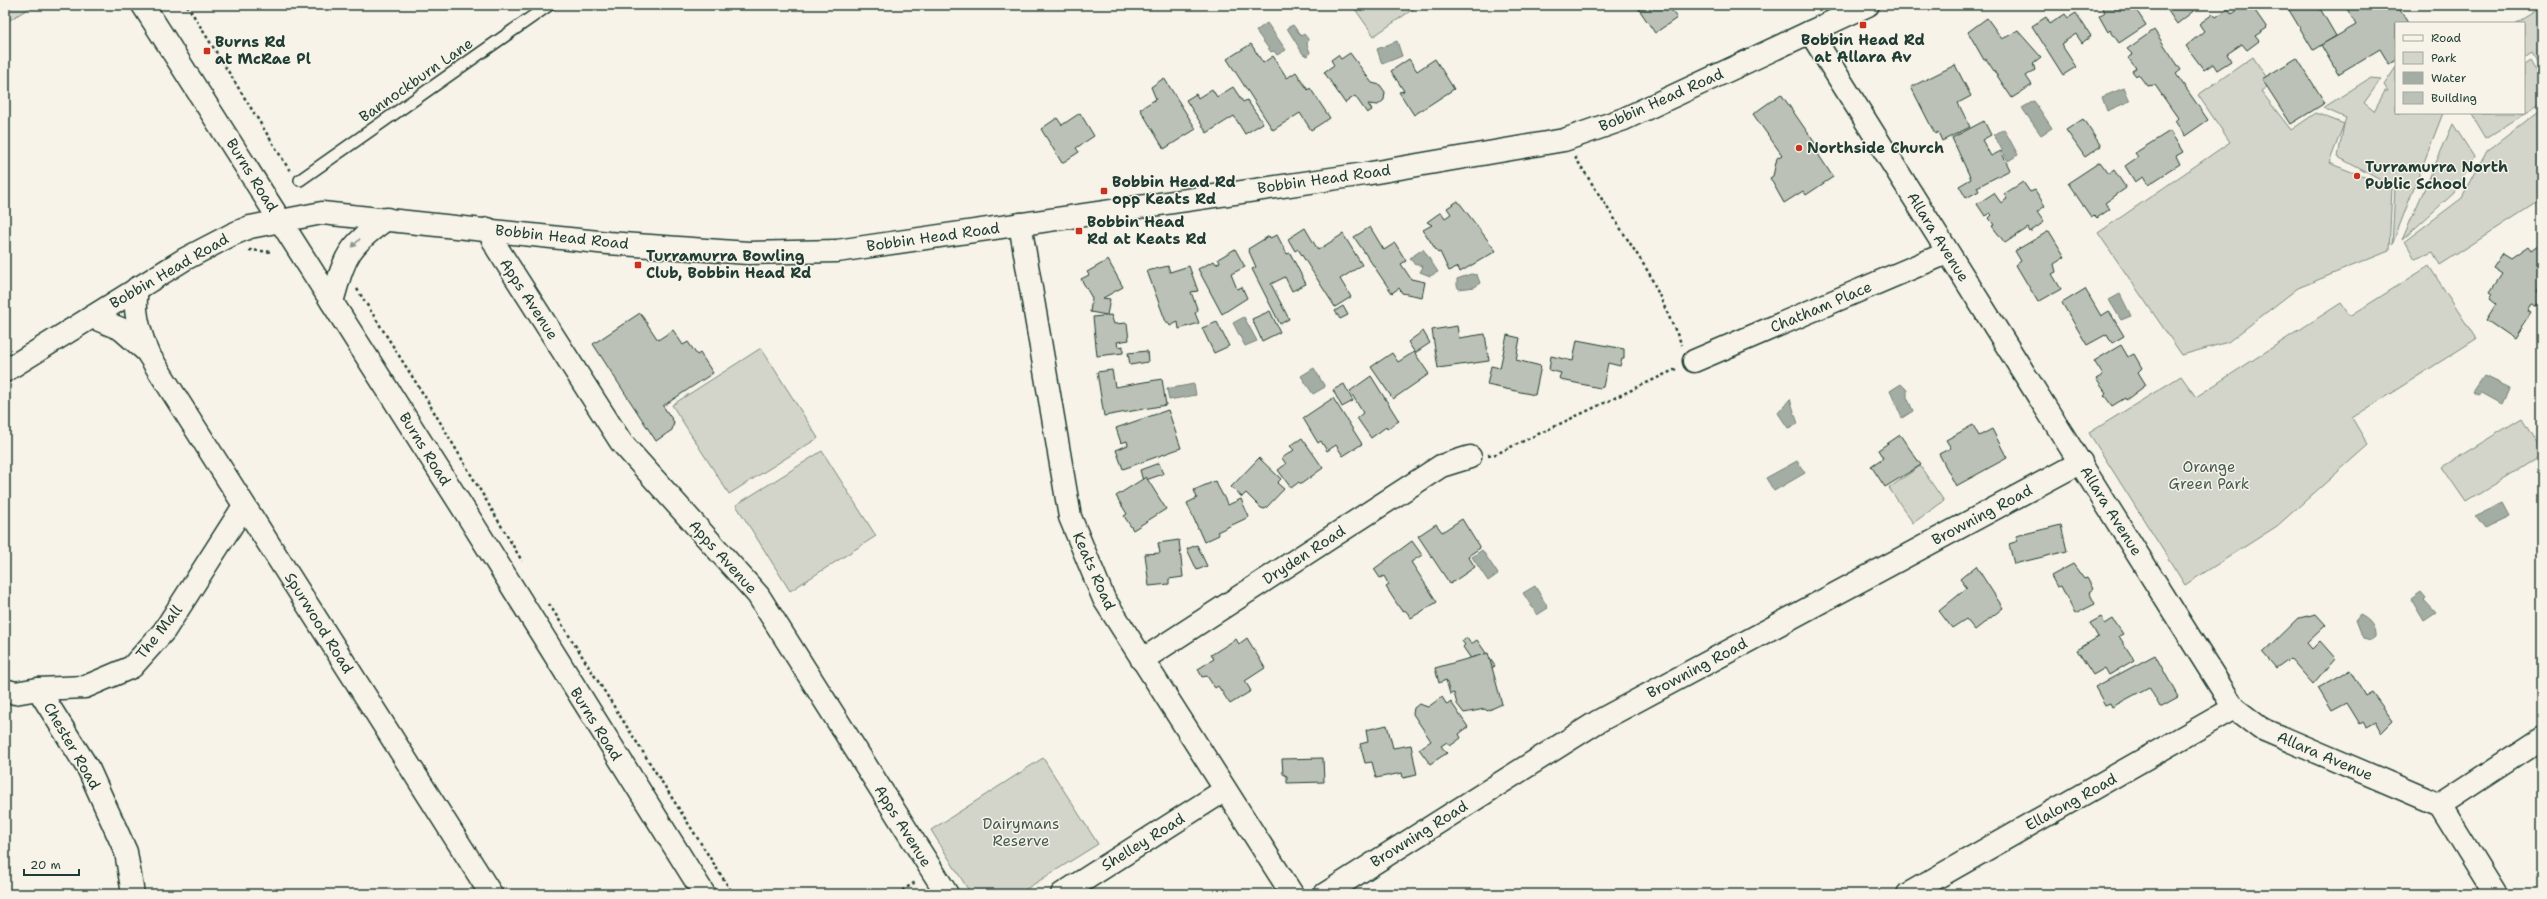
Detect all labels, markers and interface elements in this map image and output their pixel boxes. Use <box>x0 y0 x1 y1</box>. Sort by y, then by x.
marker: Bobbin Head Rd at Allara Av <box>1858 20 1868 30</box>
legend <box>2395 22 2525 114</box>
place label: Bobbin Head Rd at Allara Av <box>1801 30 1925 67</box>
text: Road <box>2431 30 2462 46</box>
place label: Burns Rd at McRae Pl <box>215 32 311 69</box>
street label: Bannockburn Lane <box>355 33 477 127</box>
marker: Burns Rd at McRae Pl <box>202 46 212 56</box>
text: Park <box>2431 50 2457 66</box>
street label: Bobbin Head Road <box>1596 63 1727 136</box>
text: Water <box>2431 70 2467 86</box>
text: Building <box>2431 90 2477 106</box>
street label: Burns Road <box>221 134 283 216</box>
place label: Northside Church <box>1807 138 1944 158</box>
marker: Northside Church <box>1794 143 1804 153</box>
place label: Turramurra North Public School <box>2365 157 2508 194</box>
street label: Bobbin Head Road <box>1256 160 1392 198</box>
marker: Turramurra North Public School <box>2352 171 2362 181</box>
place label: Bobbin Head Rd opp Keats Rd <box>1112 172 1236 209</box>
marker: Bobbin Head Rd opp Keats Rd <box>1099 186 1109 196</box>
street label: Allara Avenue <box>1902 188 1974 286</box>
place label: Bobbin Head Rd at Keats Rd <box>1087 212 1207 249</box>
street label: Bobbin Head Road <box>865 218 1001 256</box>
street label: Bobbin Head Road <box>494 220 630 254</box>
marker: Bobbin Head Rd at Keats Rd <box>1074 226 1084 236</box>
street label: Bobbin Head Road <box>106 229 233 313</box>
one-way arrow <box>351 238 361 248</box>
place label: Turramurra Bowling Club, Bobbin Head Rd <box>646 246 811 283</box>
street label: Apps Avenue <box>495 255 563 343</box>
marker: Turramurra Bowling Club, Bobbin Head Rd <box>633 260 643 270</box>
street label: Chatham Place <box>1767 277 1875 337</box>
street label: Burns Road <box>394 408 456 490</box>
park label: Orange Green Park <box>2169 457 2249 494</box>
street label: Allara Avenue <box>2075 462 2147 560</box>
street label: Browning Road <box>1928 480 2036 550</box>
street label: Apps Avenue <box>684 516 762 598</box>
street label: Dryden Road <box>1259 521 1350 589</box>
street label: Keats Road <box>1068 529 1120 614</box>
street label: Spurwood Road <box>280 569 358 678</box>
street label: The Mall <box>131 600 187 663</box>
street label: Browning Road <box>1643 633 1751 703</box>
street label: Burns Road <box>565 683 627 765</box>
street label: Chester Road <box>39 699 105 794</box>
street label: Allara Avenue <box>2274 727 2376 785</box>
street label: Ellalong Road <box>2022 768 2121 835</box>
street label: Apps Avenue <box>870 781 936 871</box>
street label: Browning Road <box>1367 796 1472 872</box>
street label: Shelley Road <box>1098 808 1189 876</box>
park label: Dairymans Reserve <box>983 814 1059 851</box>
scale bar <box>24 851 79 877</box>
text: 20 m <box>30 857 61 873</box>

